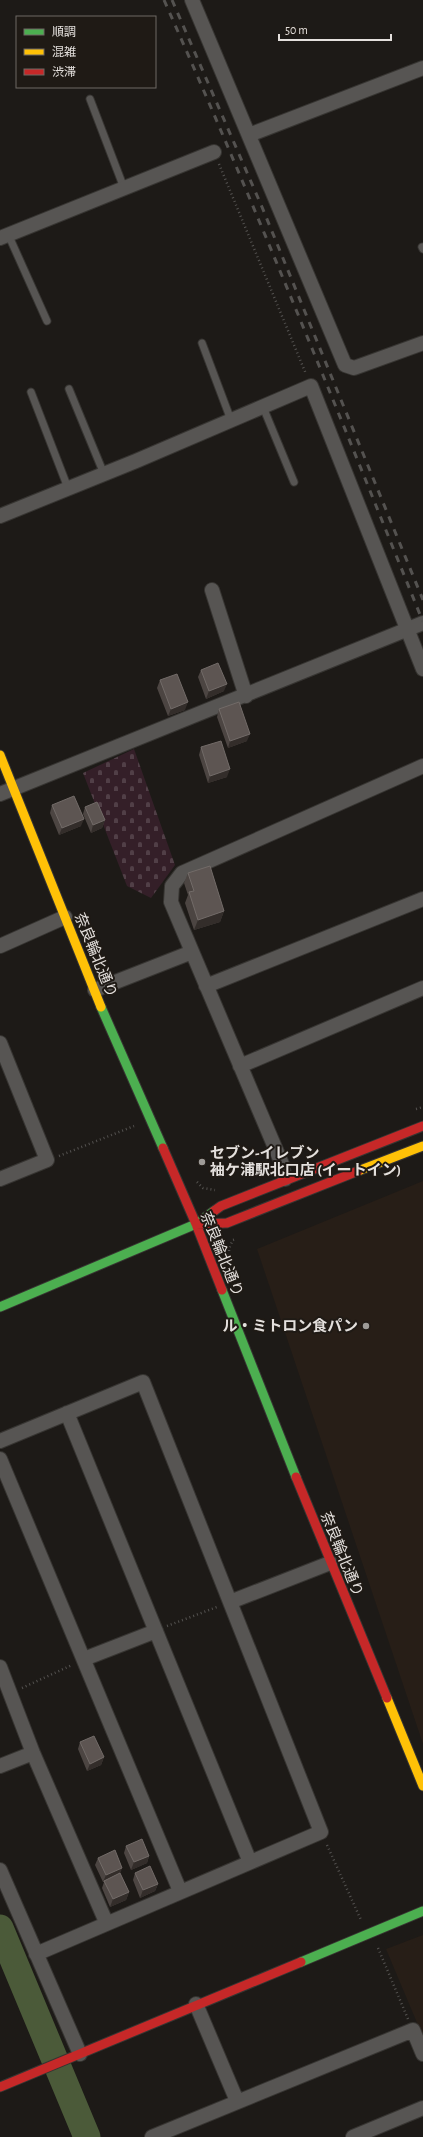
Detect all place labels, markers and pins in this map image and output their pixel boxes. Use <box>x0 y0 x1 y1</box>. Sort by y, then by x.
place label: セブン-イレブン 袖ケ浦駅北口店 (イートイン) <box>210 1144 401 1178</box>
marker: セブン-イレブン 袖ケ浦駅北口店 (イートイン) <box>197 1157 207 1167</box>
place label: ル・ミトロン食パン <box>222 1318 358 1334</box>
marker: ル・ミトロン食パン <box>361 1321 371 1331</box>

